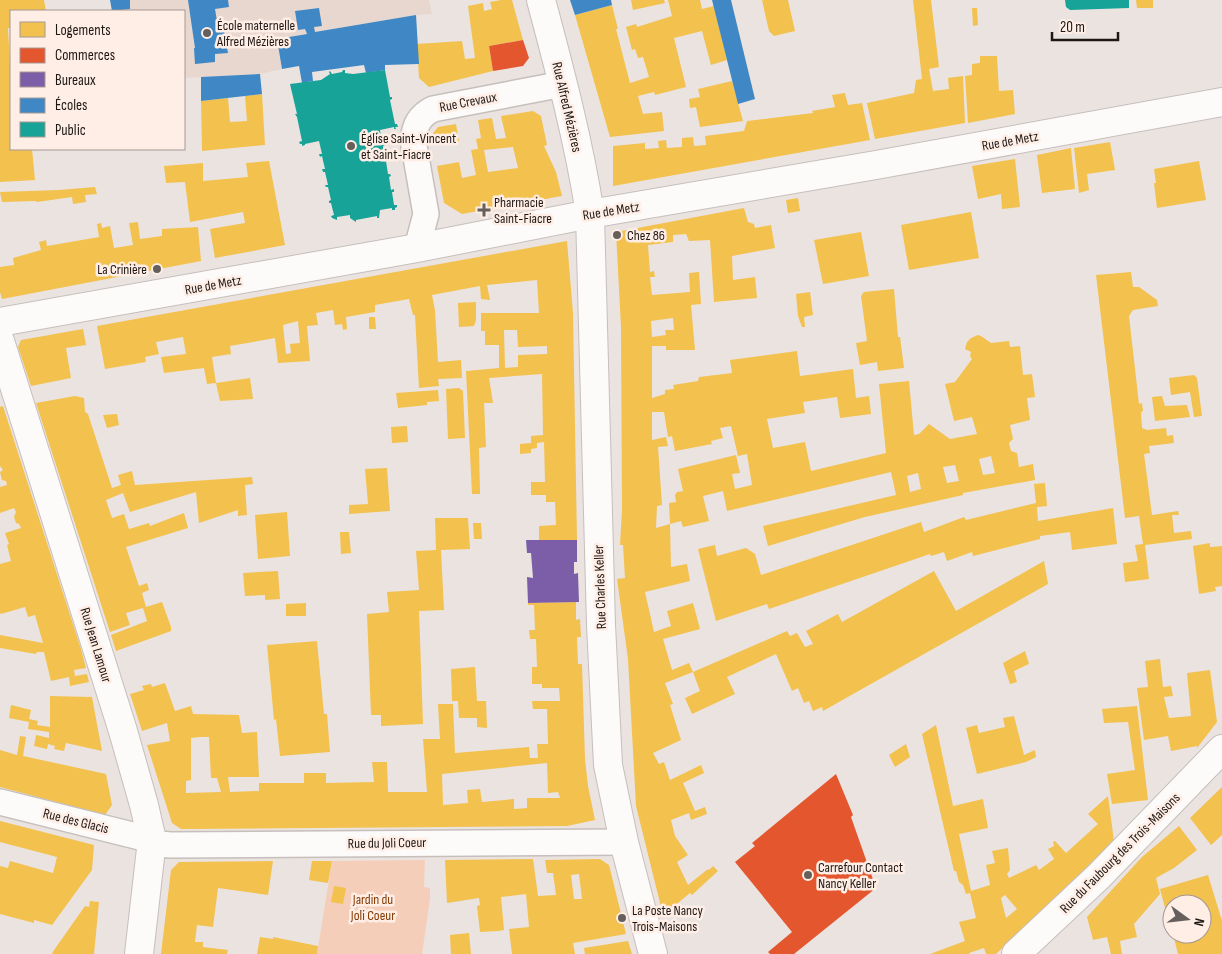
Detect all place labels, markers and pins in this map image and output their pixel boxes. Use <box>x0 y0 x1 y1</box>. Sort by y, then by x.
place label: École maternelle Alfred Mézières <box>216 17 295 50</box>
marker: École maternelle Alfred Mézières <box>201 27 213 39</box>
place label: Église Saint-Vincent et Saint-Fiacre <box>361 130 456 163</box>
marker: Église Saint-Vincent et Saint-Fiacre <box>345 140 357 152</box>
place label: Pharmacie Saint-Fiacre <box>494 194 552 227</box>
marker: Pharmacie Saint-Fiacre <box>478 204 490 216</box>
place label: Chez 86 <box>627 227 665 244</box>
marker: Chez 86 <box>611 229 623 241</box>
place label: La Crinière <box>97 261 147 278</box>
marker: La Crinière <box>151 263 163 275</box>
place label: Carrefour Contact Nancy Keller <box>818 859 903 892</box>
marker: Carrefour Contact Nancy Keller <box>802 869 814 881</box>
place label: La Poste Nancy Trois-Maisons <box>632 902 704 935</box>
marker: La Poste Nancy Trois-Maisons <box>616 912 628 924</box>

